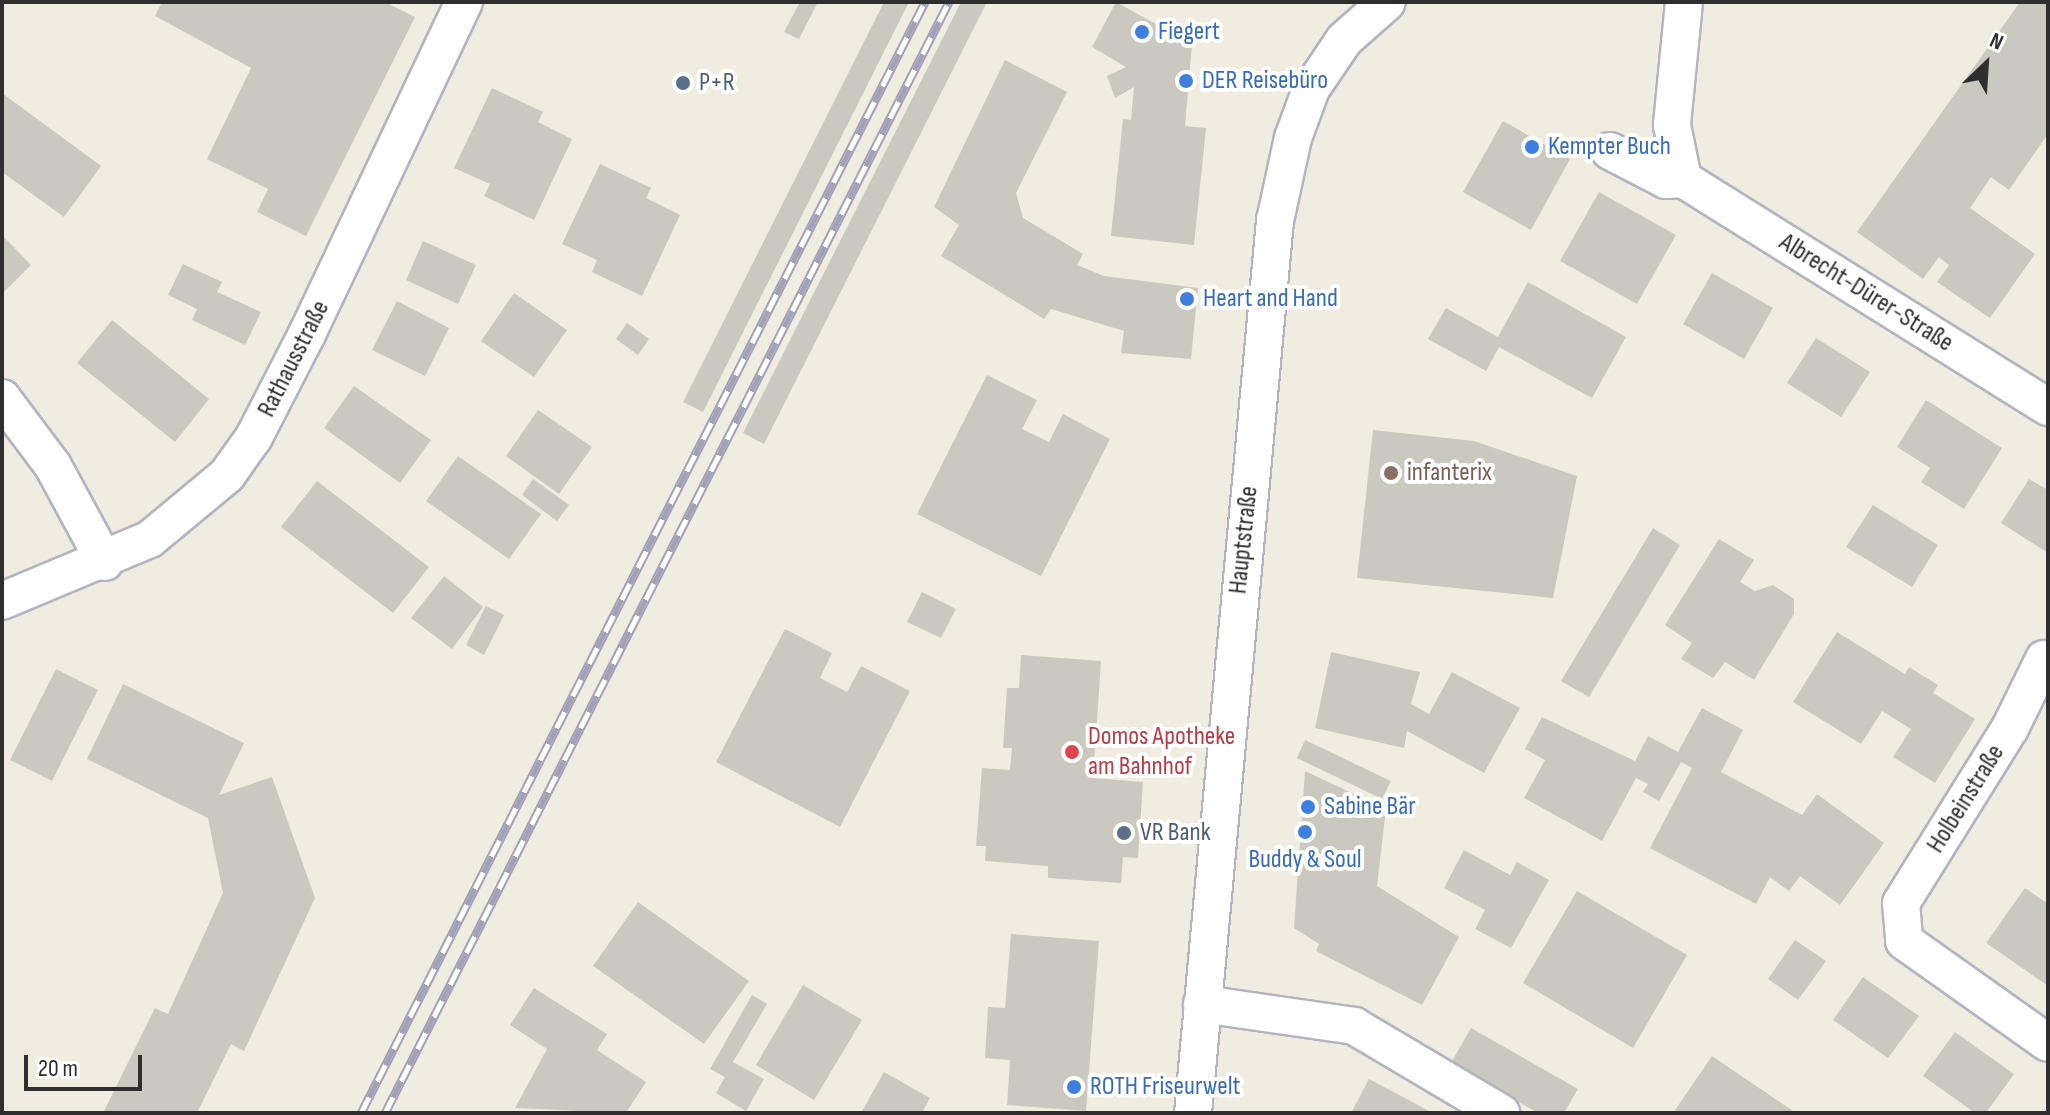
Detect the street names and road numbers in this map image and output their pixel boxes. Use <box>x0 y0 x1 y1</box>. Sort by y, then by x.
street label: Albrecht-Dürer-Straße <box>1773 227 1959 359</box>
street label: Rathausstraße <box>251 296 337 422</box>
street label: Hauptstraße <box>1223 485 1265 595</box>
street label: Holbeinstraße <box>1921 739 2011 859</box>

